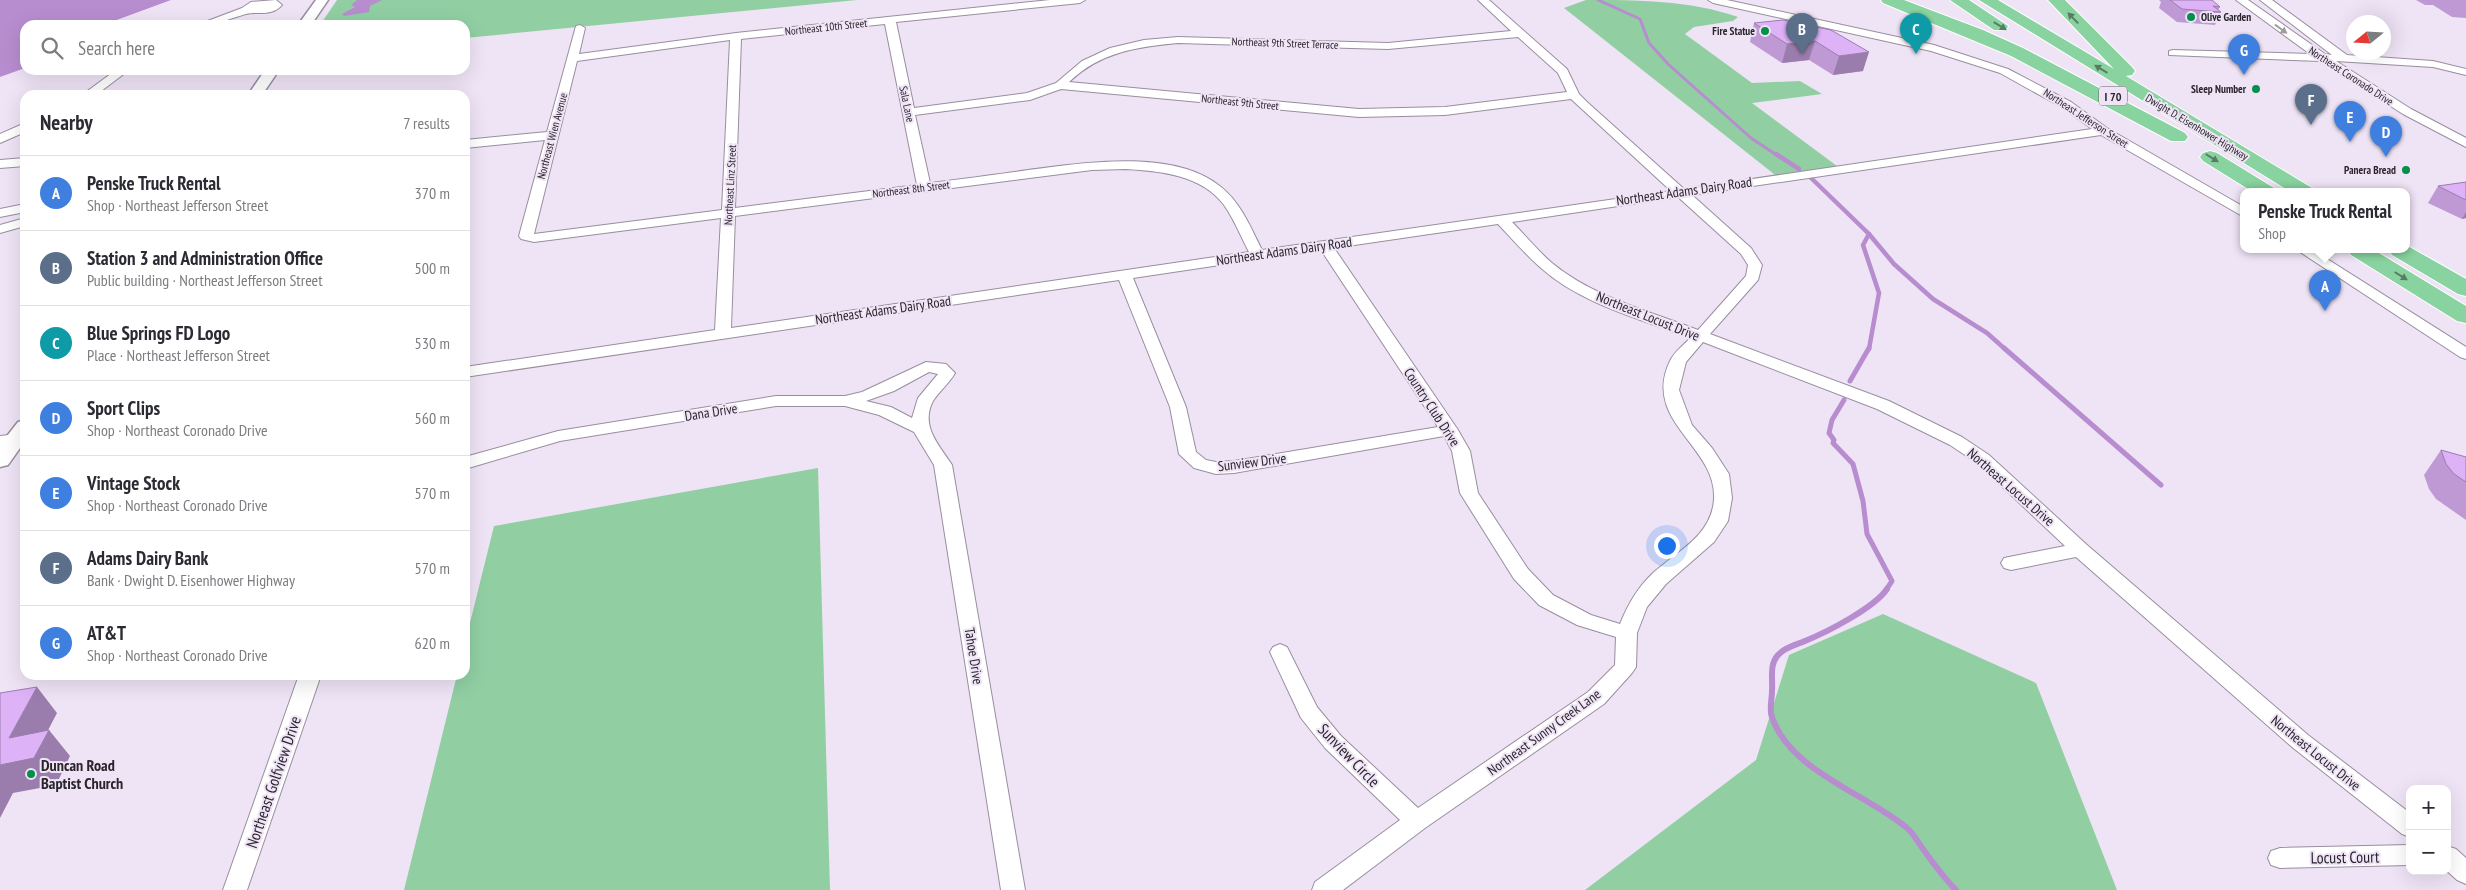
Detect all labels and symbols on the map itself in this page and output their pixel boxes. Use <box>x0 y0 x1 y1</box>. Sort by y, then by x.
place label: Olive Garden <box>2201 10 2251 24</box>
marker: Olive Garden <box>2185 11 2197 23</box>
pin: B <box>1786 13 1818 54</box>
pin: C <box>1900 13 1932 54</box>
one-way arrow <box>2067 13 2079 25</box>
north arrow <box>2346 15 2391 60</box>
street label: Northeast 10th Street <box>784 16 868 38</box>
one-way arrow <box>1993 21 2006 30</box>
place label: Fire Statue <box>1712 24 1755 38</box>
one-way arrow <box>2274 24 2288 34</box>
marker: Fire Statue <box>1759 25 1771 37</box>
street label: Northeast 9th Street Terrace <box>1231 34 1339 52</box>
pin: G <box>2228 34 2260 75</box>
street label: Northeast Coronado Drive <box>2306 43 2396 109</box>
one-way arrow <box>2094 64 2107 73</box>
place label: Sleep Number <box>2191 82 2247 96</box>
marker: Sleep Number <box>2250 83 2262 95</box>
pin: F <box>2295 84 2327 125</box>
street label: Sala Lane <box>896 85 918 124</box>
street label: Northeast Jefferson Street <box>2041 85 2131 151</box>
road number: I 70 <box>2099 86 2127 105</box>
street label: Northeast Wien Avenue <box>534 91 570 181</box>
street label: Northeast 9th Street <box>1201 91 1279 113</box>
street label: Dwight D. Eisenhower Highway <box>2143 91 2252 164</box>
pin: E <box>2334 101 2366 142</box>
pin: D <box>2370 116 2402 157</box>
street label: Northeast Linz Street <box>721 144 739 226</box>
one-way arrow <box>2205 153 2219 163</box>
place label: Panera Bread <box>2344 163 2396 177</box>
marker: Panera Bread <box>2400 164 2412 176</box>
street label: Northeast Adams Dairy Road <box>1615 173 1753 209</box>
street label: Northeast 8th Street <box>872 177 950 201</box>
street label: Northeast Adams Dairy Road <box>1215 233 1353 269</box>
pin: A <box>2309 270 2341 311</box>
one-way arrow <box>2394 271 2407 280</box>
street label: Northeast Locust Drive <box>1594 287 1703 345</box>
street label: Northeast Adams Dairy Road <box>814 292 952 328</box>
street label: Country Club Drive <box>1400 364 1464 450</box>
street label: Dana Drive <box>683 399 739 425</box>
street label: Northeast Locust Drive <box>1964 444 2059 530</box>
street label: Sunview Drive <box>1217 449 1287 475</box>
your location <box>1654 533 1680 559</box>
street label: Tahoe Drive <box>961 626 987 686</box>
street label: Northeast Sunny Creek Lane <box>1484 685 1604 779</box>
street label: Northeast Locust Drive <box>2268 711 2365 795</box>
street label: Northeast Golfview Drive <box>241 713 305 851</box>
street label: Sunview Circle <box>1314 719 1384 791</box>
place label: Duncan Road Baptist Church <box>41 755 123 793</box>
marker: Duncan Road Baptist Church <box>25 768 37 780</box>
street label: Locust Court <box>2311 846 2380 868</box>

